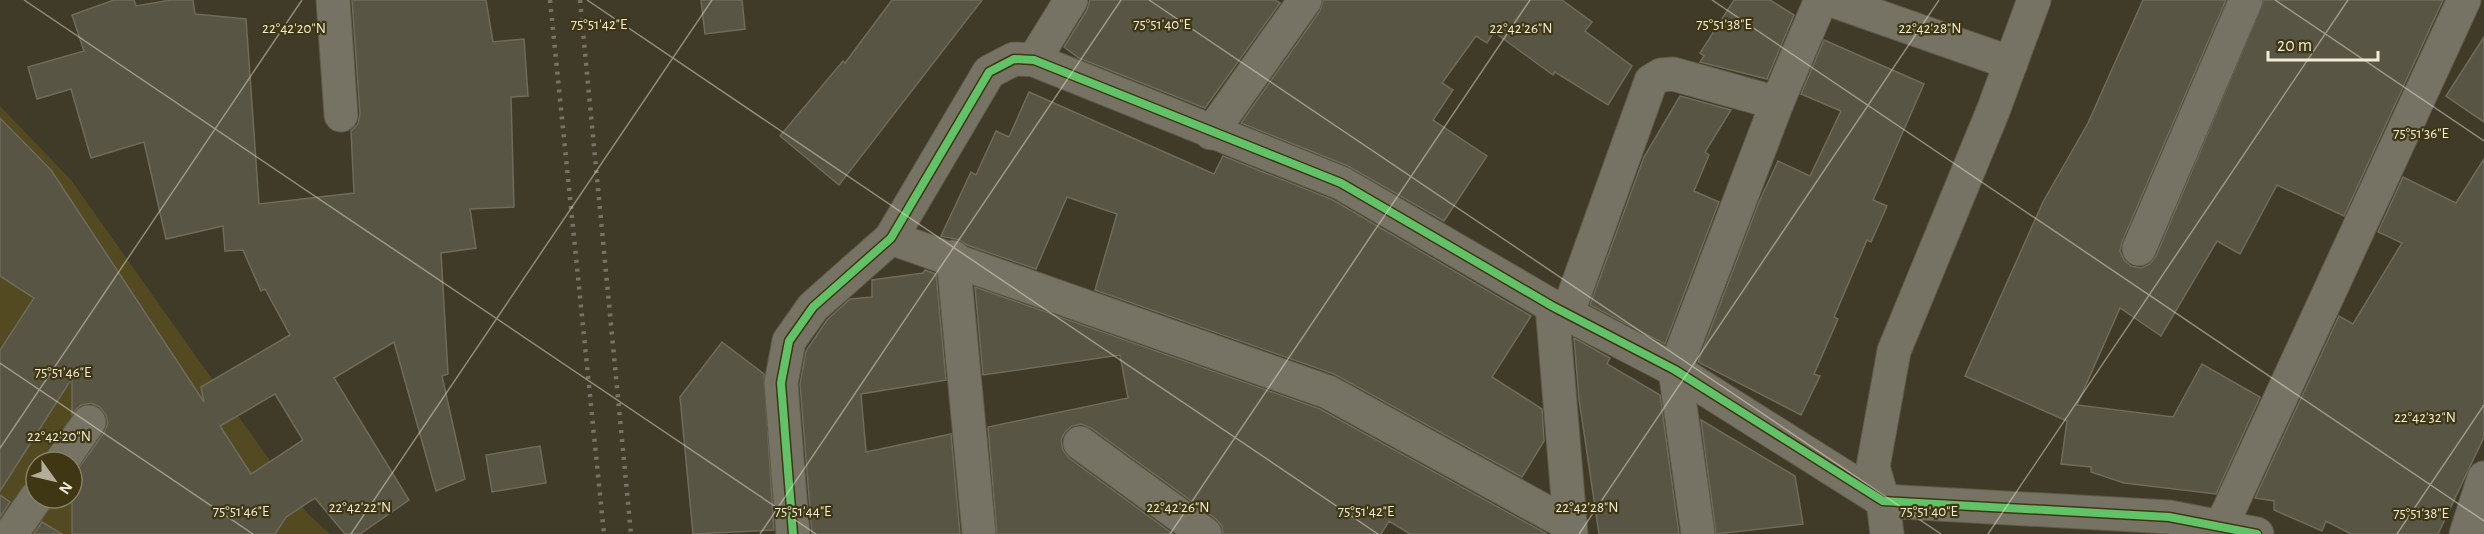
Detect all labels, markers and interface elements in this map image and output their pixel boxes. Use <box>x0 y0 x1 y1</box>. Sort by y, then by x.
text: 75°51'42"E <box>571 17 627 32</box>
text: 75°51'40"E <box>1133 17 1191 32</box>
text: 75°51'38"E <box>1696 17 1752 32</box>
text: 22°42'20"N <box>262 21 326 36</box>
text: 22°42'26"N <box>1490 21 1552 36</box>
text: 22°42'28"N <box>1899 21 1961 36</box>
scale bar <box>2268 24 2378 62</box>
text: 20 m <box>2277 37 2312 55</box>
text: 75°51'36"E <box>2393 126 2449 141</box>
text: 75°51'46"E <box>35 365 91 380</box>
text: 22°42'32"N <box>2394 410 2456 425</box>
text: 22°42'20"N <box>27 429 91 444</box>
north arrow <box>24 450 84 510</box>
text: N <box>56 479 75 497</box>
text: 22°42'22"N <box>329 500 391 515</box>
text: 22°42'26"N <box>1147 500 1209 515</box>
text: 22°42'28"N <box>1556 500 1618 515</box>
text: 75°51'46"E <box>213 504 269 519</box>
text: 75°51'44"E <box>775 504 831 519</box>
text: 75°51'42"E <box>1338 504 1394 519</box>
text: 75°51'40"E <box>1900 504 1958 519</box>
text: 75°51'38"E <box>2393 506 2449 521</box>

